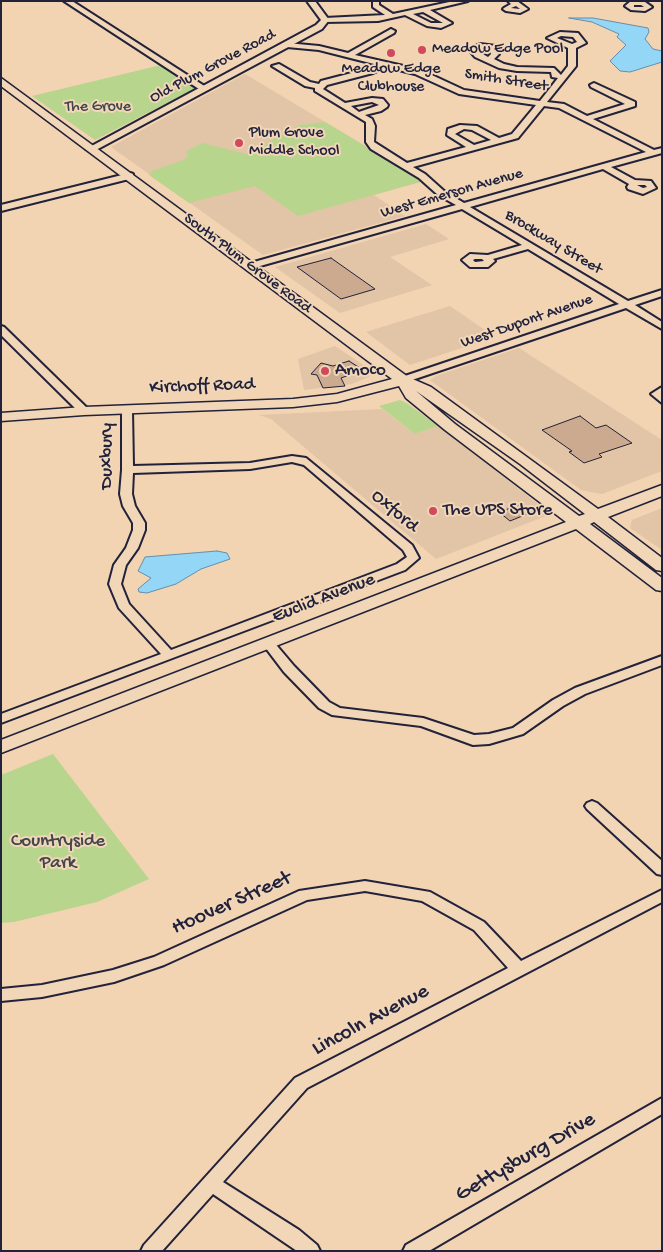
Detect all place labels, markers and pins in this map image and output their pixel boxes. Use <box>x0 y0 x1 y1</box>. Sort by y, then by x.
place label: Meadow Edge Pool <box>432 40 564 60</box>
marker: Meadow Edge Pool <box>416 44 428 56</box>
marker: Meadow Edge Clubhouse <box>385 47 397 59</box>
place label: Meadow Edge Clubhouse <box>342 60 440 98</box>
place label: Plum Grove Middle School <box>249 124 339 162</box>
marker: Plum Grove Middle School <box>233 137 245 149</box>
place label: Amoco <box>335 360 386 382</box>
marker: Amoco <box>319 365 331 377</box>
place label: The UPS Store <box>443 500 553 522</box>
marker: The UPS Store <box>427 505 439 517</box>

